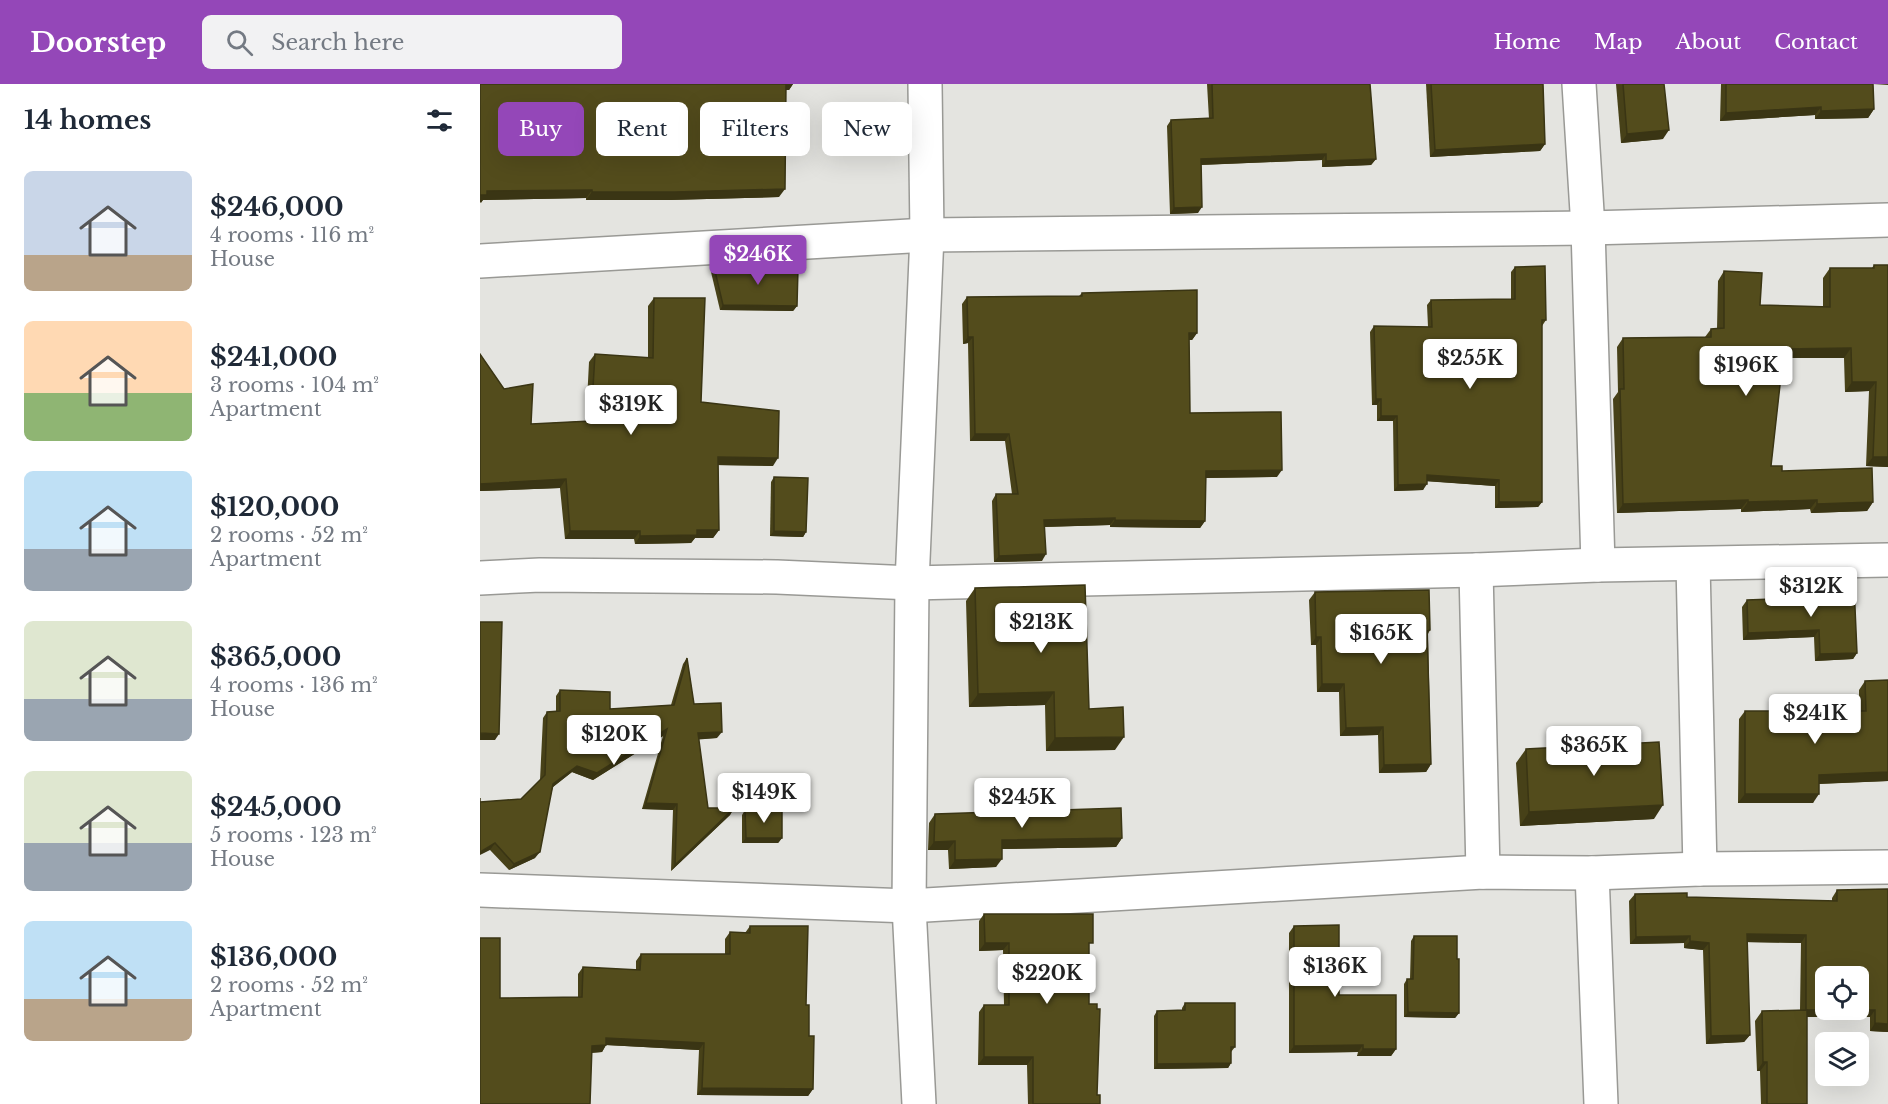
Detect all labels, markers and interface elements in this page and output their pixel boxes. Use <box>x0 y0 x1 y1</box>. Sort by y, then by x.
search box <box>202 15 622 69</box>
text: Doorstep <box>30 25 166 60</box>
icon: search <box>223 26 256 59</box>
text: Search here <box>271 29 404 56</box>
text: Home <box>1494 29 1561 55</box>
text: Map <box>1594 29 1642 55</box>
text: About <box>1675 29 1741 55</box>
text: Contact <box>1774 29 1858 55</box>
chip: Buy <box>498 102 584 156</box>
chip: Rent <box>596 102 688 156</box>
chip: Filters <box>700 102 810 156</box>
chip: New <box>822 102 912 156</box>
text: 14 homes <box>24 104 151 136</box>
icon: filters <box>423 104 456 137</box>
text: $246,000 <box>210 191 344 223</box>
icon: home <box>72 195 144 267</box>
text: 4 rooms · 116 m² <box>210 223 374 247</box>
pin: $246K <box>716 235 800 286</box>
text: $246K <box>723 242 793 266</box>
text: House <box>210 247 275 271</box>
pin: $255K <box>1428 339 1512 390</box>
text: $241,000 <box>210 341 337 373</box>
icon: home <box>72 345 144 417</box>
text: $255K <box>1437 346 1503 370</box>
pin: $196K <box>1704 346 1788 397</box>
text: $196K <box>1714 353 1779 377</box>
text: 3 rooms · 104 m² <box>210 373 379 397</box>
pin: $319K <box>589 385 673 436</box>
text: $319K <box>599 392 663 416</box>
text: Apartment <box>210 397 321 421</box>
text: $120,000 <box>210 491 339 523</box>
icon: home <box>72 495 144 567</box>
text: 2 rooms · 52 m² <box>210 523 368 547</box>
text: Apartment <box>210 547 321 571</box>
pin: $312K <box>1769 567 1853 618</box>
text: $312K <box>1779 574 1843 598</box>
pin: $213K <box>999 603 1083 654</box>
text: $213K <box>1009 610 1073 634</box>
pin: $165K <box>1339 614 1423 665</box>
text: $165K <box>1349 621 1413 645</box>
text: $365,000 <box>210 641 341 673</box>
icon: home <box>72 645 144 717</box>
text: 4 rooms · 136 m² <box>210 673 378 697</box>
pin: $241K <box>1773 694 1857 745</box>
text: House <box>210 697 275 721</box>
text: $241K <box>1783 701 1847 725</box>
pin: $120K <box>572 715 656 766</box>
text: $120K <box>581 722 647 746</box>
pin: $365K <box>1552 726 1636 777</box>
text: $365K <box>1560 733 1628 757</box>
pin: $149K <box>722 773 806 824</box>
pin: $245K <box>980 778 1064 829</box>
text: $149K <box>732 780 796 804</box>
text: $245K <box>988 785 1056 809</box>
text: $245,000 <box>210 791 342 823</box>
icon: home <box>72 795 144 867</box>
text: 5 rooms · 123 m² <box>210 823 377 847</box>
text: House <box>210 847 275 871</box>
text: $136,000 <box>210 941 337 973</box>
icon: home <box>72 945 144 1017</box>
pin: $136K <box>1293 947 1377 998</box>
pin: $220K <box>1005 954 1089 1005</box>
text: $136K <box>1303 954 1367 978</box>
text: $220K <box>1012 961 1082 985</box>
map controls <box>1815 966 1869 1086</box>
button: locate <box>1815 966 1869 1020</box>
text: 2 rooms · 52 m² <box>210 973 368 997</box>
text: Apartment <box>210 997 321 1021</box>
button: layers <box>1815 1032 1869 1086</box>

